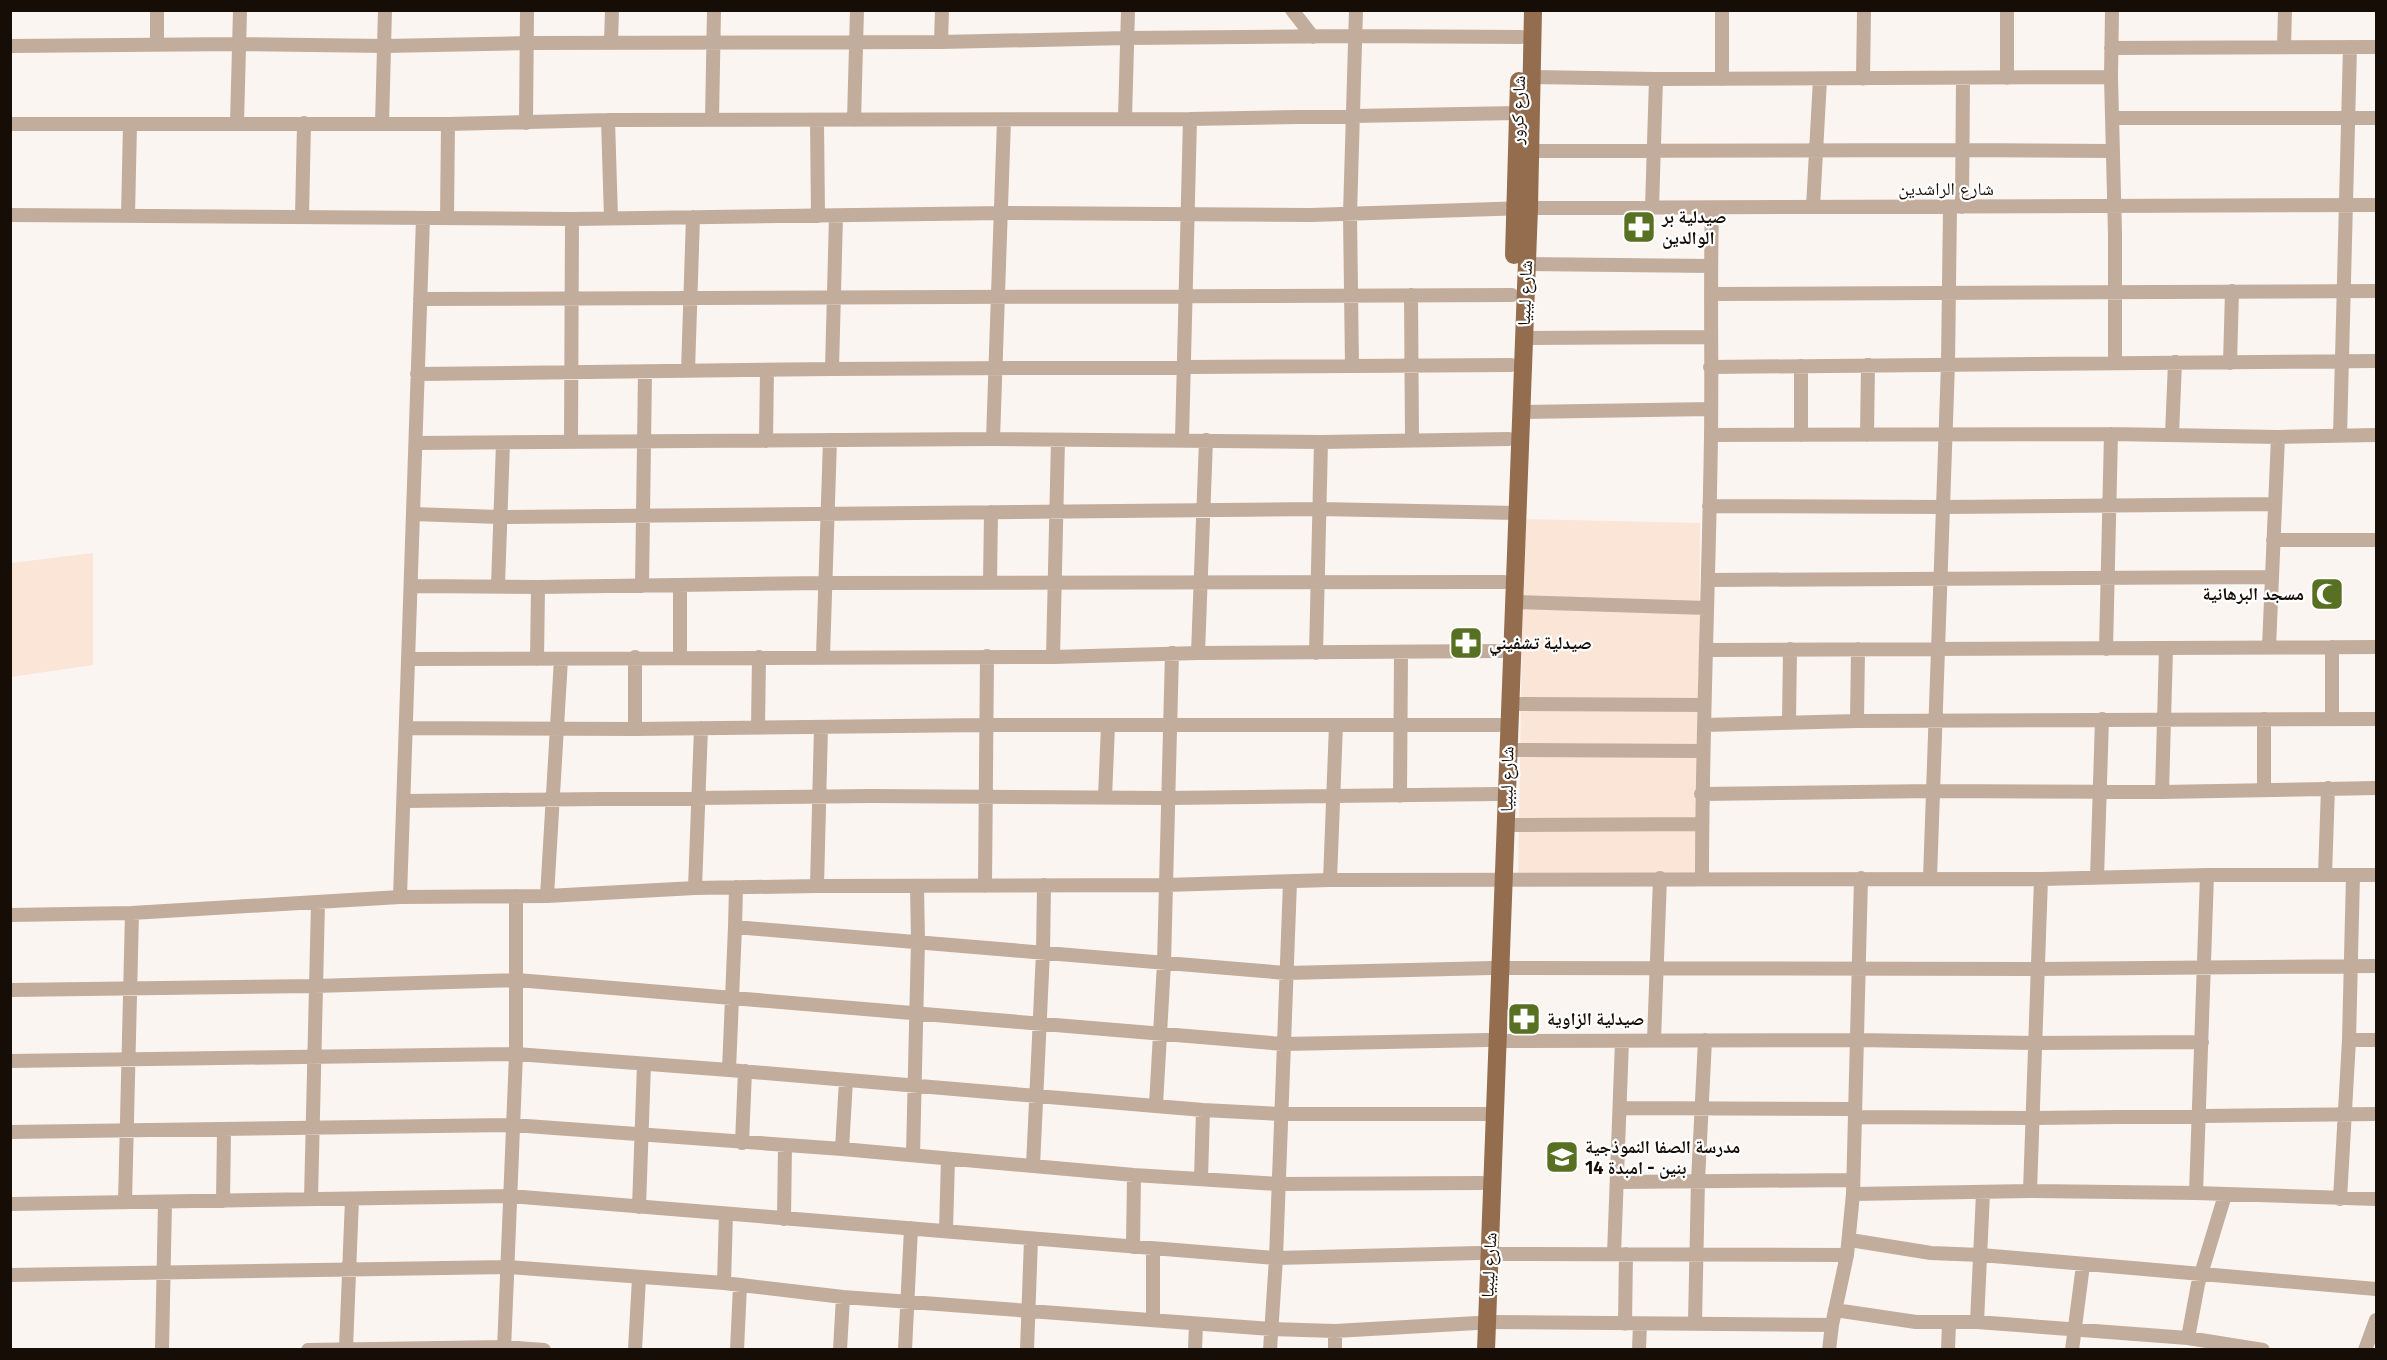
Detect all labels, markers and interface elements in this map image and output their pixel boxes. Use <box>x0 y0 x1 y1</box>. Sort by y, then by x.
street label: شارع كرور <box>1506 75 1530 146</box>
street label: شارع الراشدين <box>1898 178 1994 200</box>
place label: صيدلية بر الوالدين <box>1661 206 1727 249</box>
pharmacy icon: صيدلية بر الوالدين <box>1621 209 1657 245</box>
street label: شارع ليبيا <box>1513 260 1537 326</box>
mosque icon: مسجد البرهانية <box>2309 576 2345 612</box>
place label: مسجد البرهانية <box>2202 583 2304 605</box>
pharmacy icon: صيدلية تشفيني <box>1448 625 1484 661</box>
place label: صيدلية تشفيني <box>1489 632 1592 657</box>
street label: شارع ليبيا <box>1495 746 1519 812</box>
pharmacy icon: صيدلية الزاوية <box>1506 1001 1542 1037</box>
place label: صيدلية الزاوية <box>1547 1008 1644 1030</box>
place label: مدرسة الصفا النموذجية بنين - امبدة 14 <box>1585 1136 1740 1179</box>
school or university icon: مدرسة الصفا النموذجية بنين - امبدة 14 <box>1544 1139 1580 1175</box>
street label: شارع ليبيا <box>1476 1232 1502 1298</box>

